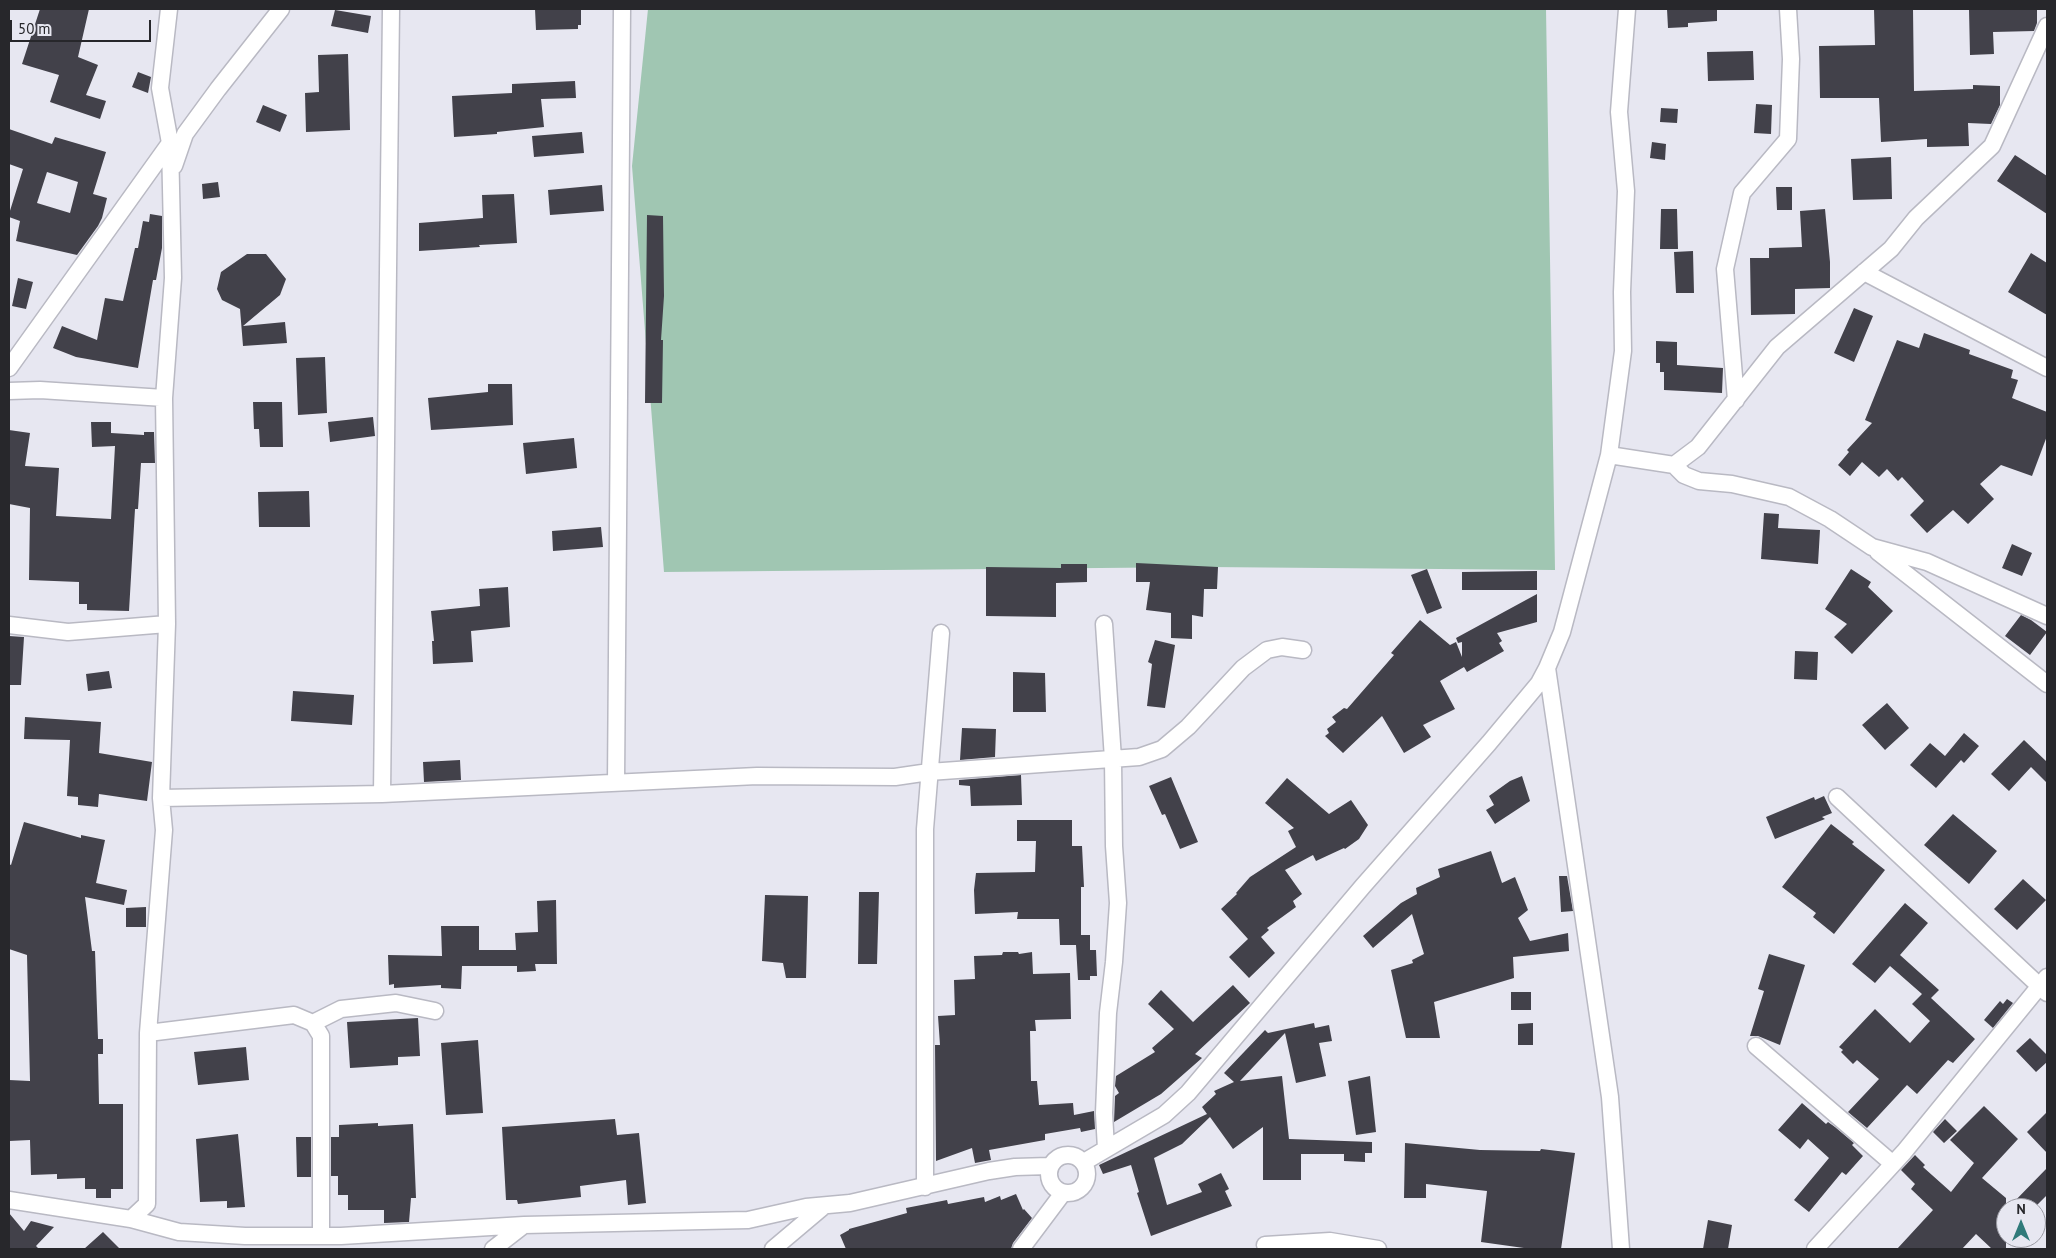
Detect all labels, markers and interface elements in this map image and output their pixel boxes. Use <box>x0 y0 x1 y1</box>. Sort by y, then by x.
scale bar <box>12 10 154 42</box>
text: 50 m <box>18 19 51 38</box>
north arrow <box>1996 1198 2046 1248</box>
text: N <box>2016 1200 2026 1218</box>

